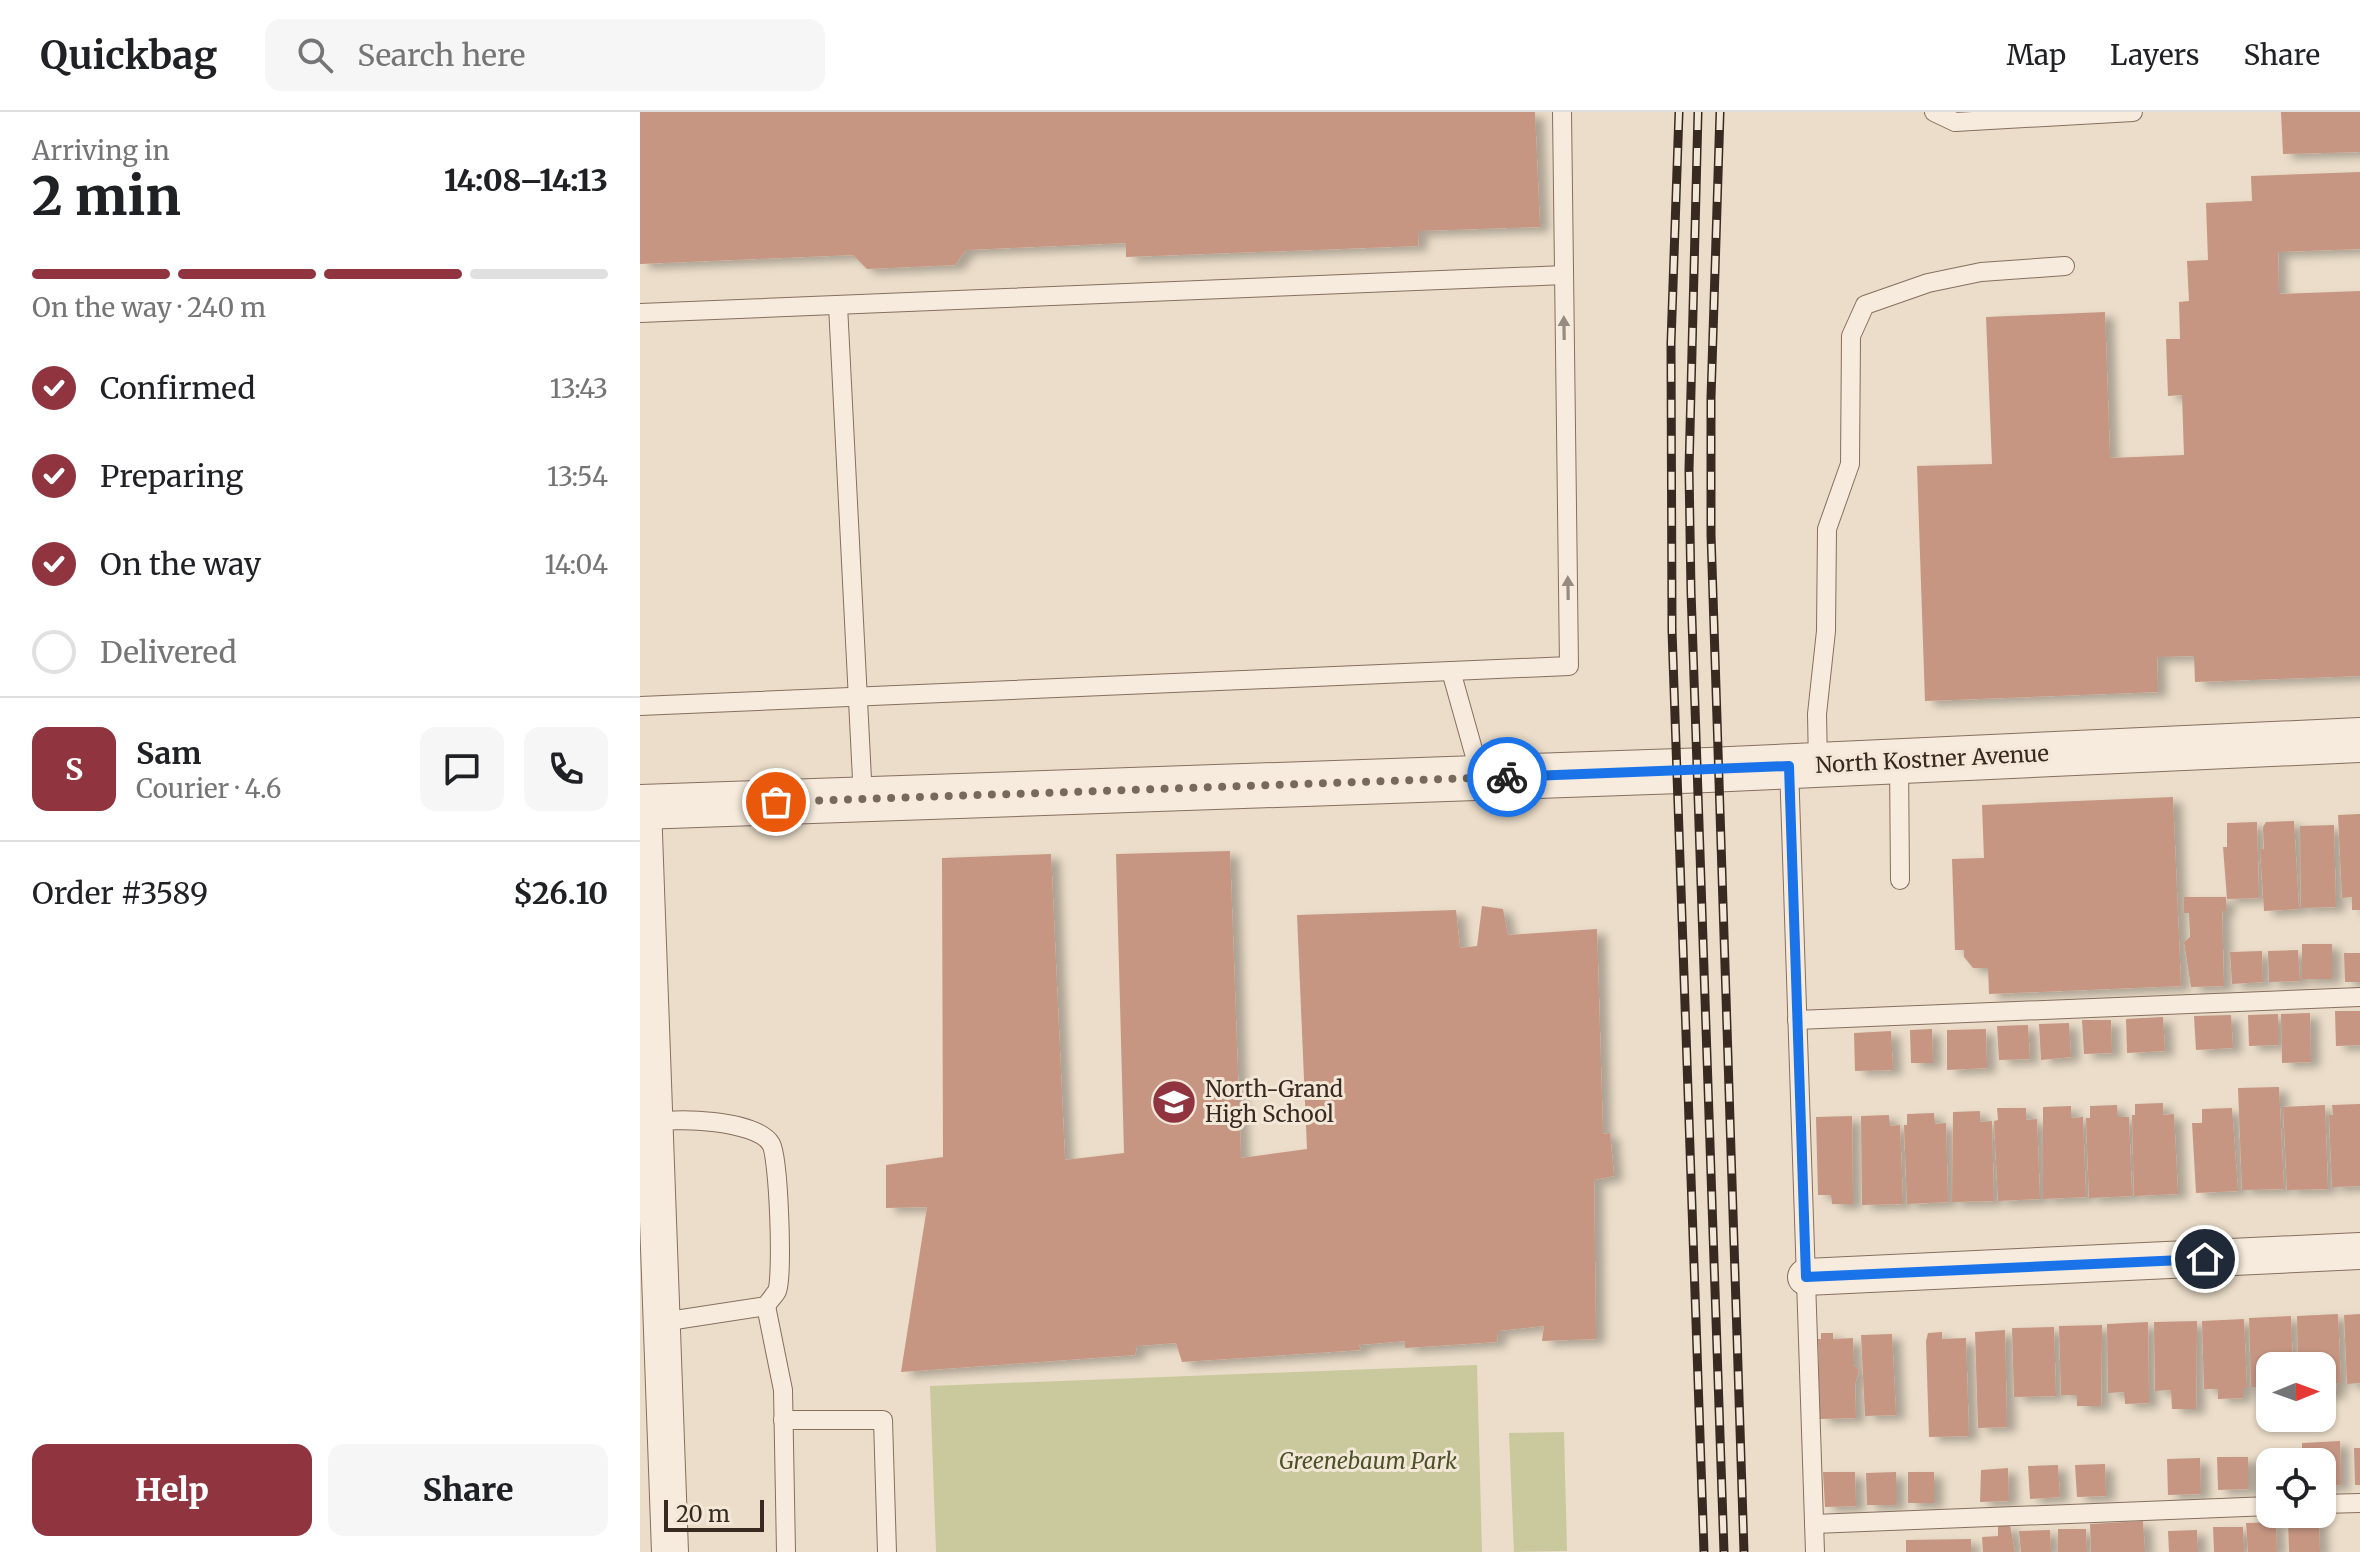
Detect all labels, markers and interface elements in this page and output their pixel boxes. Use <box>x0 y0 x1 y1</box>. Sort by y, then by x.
search box <box>265 19 825 91</box>
text: Quickbag <box>40 32 217 79</box>
icon: search <box>293 33 337 77</box>
text: Search here <box>357 36 525 74</box>
text: Map <box>2006 37 2066 73</box>
text: Layers <box>2110 37 2199 73</box>
text: Share <box>2243 37 2320 73</box>
text: Arriving in <box>32 134 170 167</box>
text: 14:08–14:13 <box>444 161 608 199</box>
text: 2 min <box>32 164 181 229</box>
text: On the way · 240 m <box>32 291 266 324</box>
one-way arrow <box>1558 315 1571 340</box>
icon: check <box>32 366 76 410</box>
text: Confirmed <box>100 369 255 407</box>
text: 13:43 <box>550 372 608 405</box>
icon: check <box>32 454 76 498</box>
text: Preparing <box>100 457 243 495</box>
text: 13:54 <box>547 460 608 493</box>
icon: check <box>32 542 76 586</box>
text: On the way <box>100 545 261 583</box>
text: 14:04 <box>544 548 608 581</box>
one-way arrow <box>1562 575 1574 600</box>
text: Delivered <box>100 633 237 671</box>
button: chat <box>420 727 504 811</box>
button: phone <box>524 727 608 811</box>
text: Sam <box>136 734 201 772</box>
courier <box>1467 737 1547 817</box>
street label: North Kostner Avenue <box>1815 739 2049 779</box>
text: S <box>65 750 83 788</box>
icon: bike <box>1485 755 1529 799</box>
pin <box>742 768 810 836</box>
text: Courier · 4.6 <box>136 772 282 805</box>
icon: bag <box>754 780 798 824</box>
text: Order #3589 <box>32 874 208 912</box>
text: $26.10 <box>513 874 608 912</box>
place label: North-Grand High School <box>1205 1075 1343 1128</box>
school or university icon: North-Grand High School <box>1150 1078 1198 1126</box>
pin <box>2171 1225 2239 1293</box>
icon: home <box>2183 1237 2227 1281</box>
north arrow <box>2256 1352 2336 1432</box>
map controls <box>2256 1352 2336 1528</box>
button: Help <box>32 1444 312 1536</box>
button: Share <box>328 1444 608 1536</box>
park label: Greenebaum Park <box>1279 1447 1457 1475</box>
button: locate <box>2256 1448 2336 1528</box>
scale bar <box>664 1496 764 1532</box>
text: 20 m <box>676 1500 730 1528</box>

